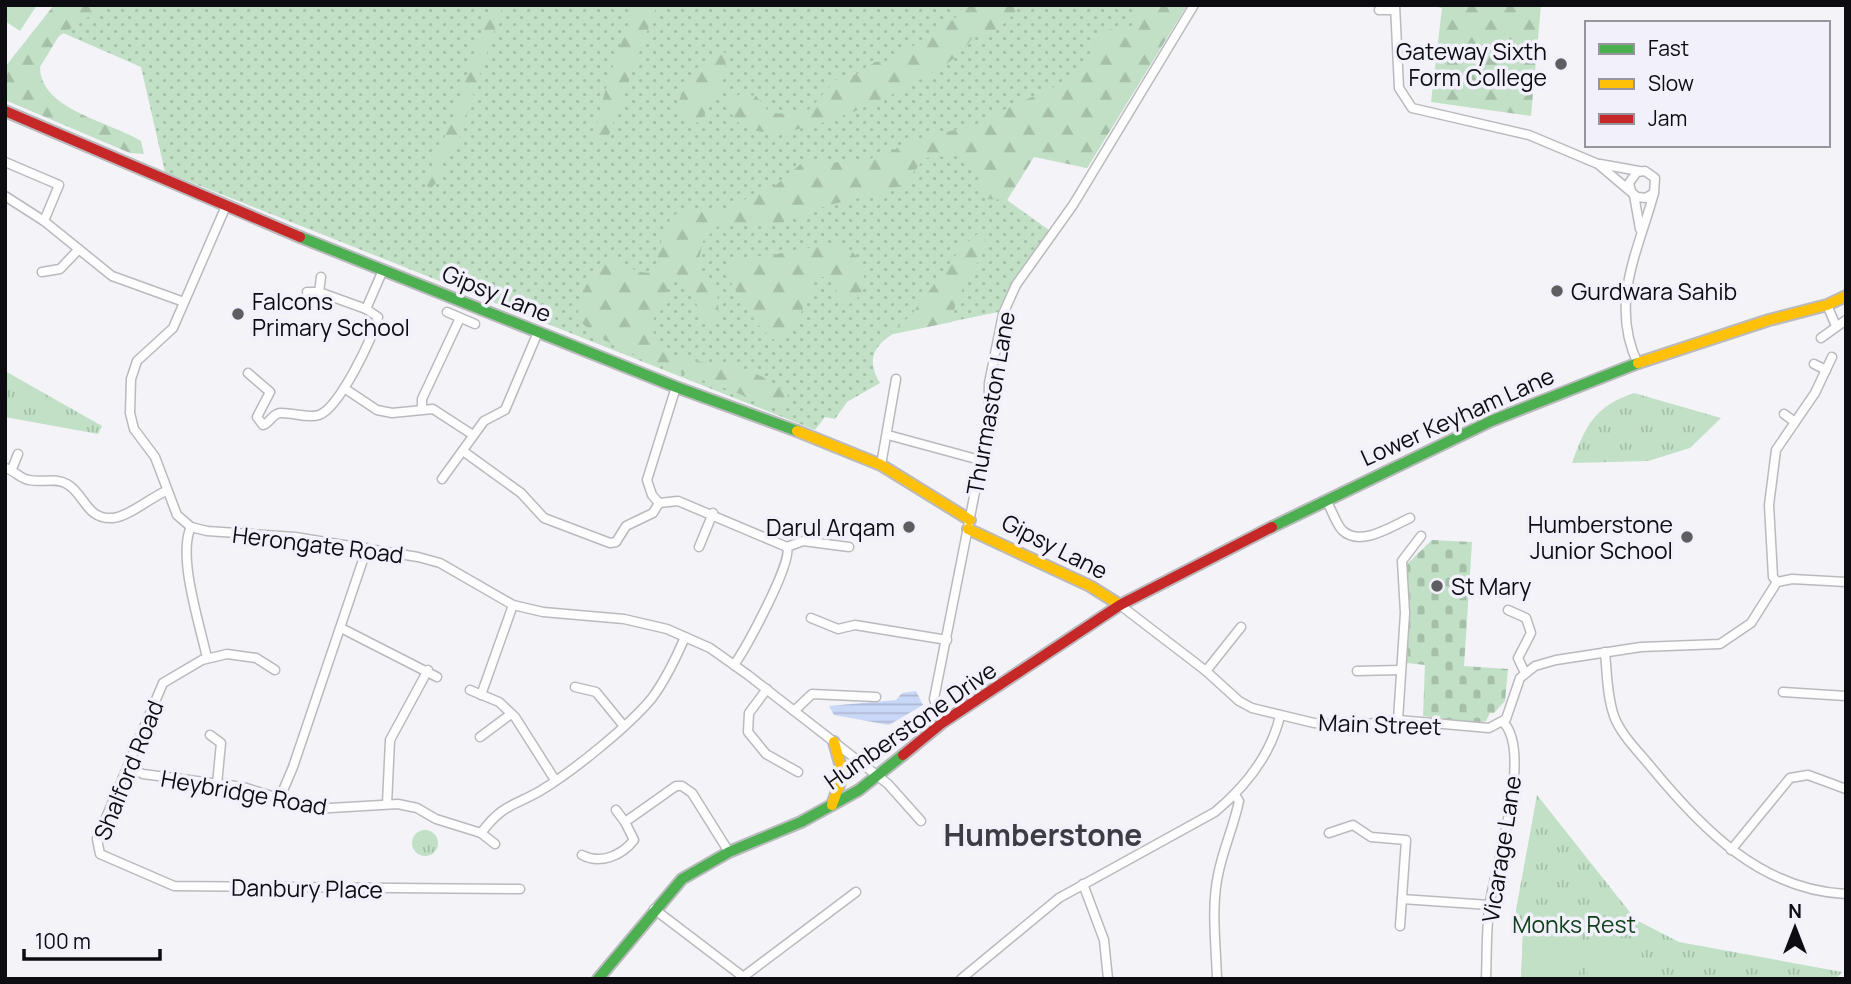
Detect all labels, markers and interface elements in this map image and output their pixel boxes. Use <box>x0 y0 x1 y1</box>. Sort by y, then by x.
legend <box>1585 21 1830 147</box>
text: Fast <box>1648 34 1689 62</box>
place label: Gateway Sixth Form College <box>1396 35 1547 93</box>
marker: Gateway Sixth Form College <box>1553 56 1569 72</box>
text: Slow <box>1648 69 1694 97</box>
text: Jam <box>1648 104 1687 132</box>
street label: Gipsy Lane <box>438 257 556 329</box>
place label: Gurdwara Sahib <box>1571 275 1737 307</box>
marker: Gurdwara Sahib <box>1549 283 1565 299</box>
place label: Falcons Primary School <box>252 285 410 343</box>
marker: Falcons Primary School <box>230 306 246 322</box>
street label: Thurmaston Lane <box>958 309 1022 497</box>
street label: Lower Keyham Lane <box>1355 359 1559 473</box>
street label: Gipsy Lane <box>997 506 1113 586</box>
place label: Humberstone Junior School <box>1528 508 1673 566</box>
place label: Darul Arqam <box>766 511 895 543</box>
street label: Herongate Road <box>231 518 405 570</box>
marker: Darul Arqam <box>901 519 917 535</box>
marker: Humberstone Junior School <box>1679 529 1695 545</box>
place label: St Mary <box>1451 570 1531 602</box>
marker: St Mary <box>1429 578 1445 594</box>
street label: Humberstone Drive <box>817 653 1003 797</box>
street label: Shalford Road <box>85 695 171 845</box>
street label: Main Street <box>1318 706 1442 742</box>
street label: Heybridge Road <box>158 762 330 822</box>
street label: Vicarage Lane <box>1474 773 1528 925</box>
district label: Humberstone <box>944 814 1142 855</box>
street label: Danbury Place <box>231 871 383 905</box>
north arrow <box>1760 893 1830 963</box>
text: N <box>1788 898 1802 924</box>
park label: Monks Rest <box>1512 908 1636 940</box>
scale bar <box>24 918 161 962</box>
text: 100 m <box>35 927 91 955</box>

